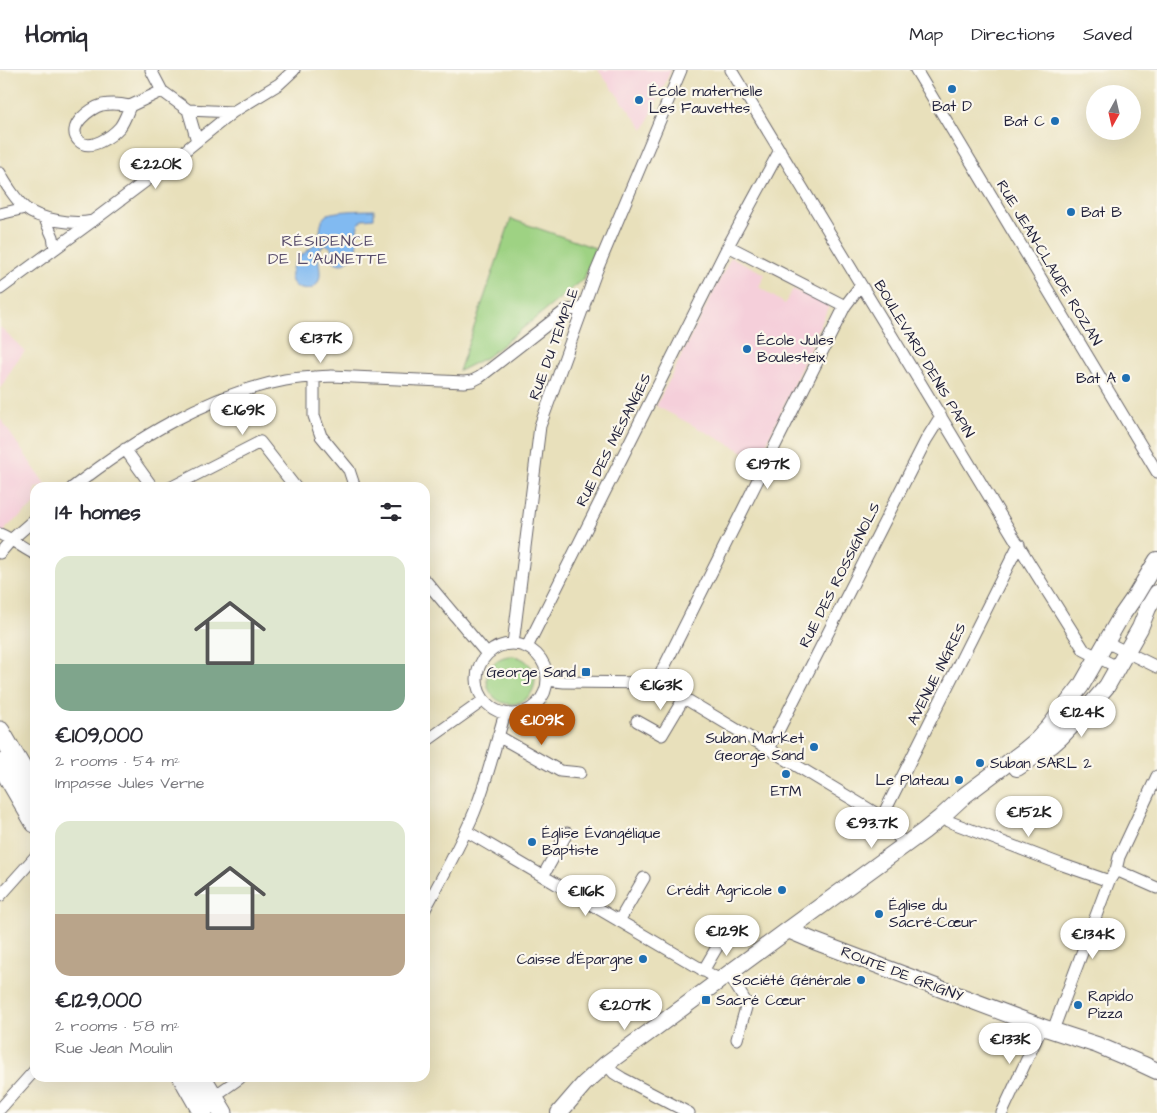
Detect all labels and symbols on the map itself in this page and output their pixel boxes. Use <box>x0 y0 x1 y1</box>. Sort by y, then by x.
place label: École maternelle Les Fauvettes <box>649 81 763 119</box>
marker: Bat D <box>946 83 958 95</box>
north arrow <box>1086 85 1141 140</box>
marker: École maternelle Les Fauvettes <box>633 94 645 106</box>
place label: Bat D <box>932 96 972 117</box>
place label: Bat C <box>1004 111 1045 132</box>
marker: Bat C <box>1049 115 1061 127</box>
pin: €220K <box>121 148 191 190</box>
street label: RUE JEAN-CLAUDE ROZAN <box>991 176 1107 350</box>
place label: Bat B <box>1081 202 1122 223</box>
marker: Bat B <box>1065 206 1077 218</box>
district label: RÉSIDENCE DE L'AUNETTE <box>268 230 388 270</box>
street label: BOULEVARD DENIS PAPIN <box>869 276 979 442</box>
street label: RUE DU TEMPLE <box>524 285 584 403</box>
pin: €137K <box>286 322 356 364</box>
place label: École Jules Boulesteix <box>757 330 834 368</box>
marker: École Jules Boulesteix <box>741 343 753 355</box>
place label: Bat A <box>1076 368 1116 389</box>
street label: RUE DES MÉSANGES <box>571 369 657 510</box>
marker: Bat A <box>1120 372 1132 384</box>
pin: €169K <box>208 394 278 436</box>
pin: €197K <box>733 448 803 490</box>
street label: RUE DES ROSSIGNOLS <box>794 498 886 651</box>
street label: AVENUE INGRES <box>902 619 972 729</box>
place label: George Sand <box>486 662 576 684</box>
marker: George Sand <box>580 666 592 678</box>
pin: €163K <box>626 668 696 711</box>
pin: €124K <box>1047 696 1117 738</box>
pin: €109K <box>507 704 577 746</box>
place label: Suban Market George Sand <box>705 728 804 767</box>
marker: Suban Market George Sand <box>808 741 820 753</box>
place label: Suban SARL 2 <box>990 753 1092 774</box>
marker: Suban SARL 2 <box>974 757 986 769</box>
marker: ETM <box>780 768 792 780</box>
place label: Le Plateau <box>876 770 949 791</box>
marker: Le Plateau <box>953 774 965 786</box>
place label: ETM <box>771 781 801 802</box>
pin: €152K <box>994 796 1064 838</box>
pin: €93.7K <box>831 806 913 849</box>
place label: Église Évangélique Baptiste <box>542 823 661 861</box>
marker: Église Évangélique Baptiste <box>526 836 538 848</box>
pin: €116K <box>551 874 621 917</box>
place label: Crédit Agricole <box>667 880 772 902</box>
marker: Crédit Agricole <box>776 884 788 896</box>
place label: Église du Sacré-Cœur <box>889 895 977 933</box>
marker: Église du Sacré-Cœur <box>873 908 885 920</box>
pin: €129K <box>692 914 762 957</box>
pin: €134K <box>1058 918 1128 960</box>
street label: ROUTE DE GRIGNY <box>838 941 966 1007</box>
place label: Caisse d'Épargne <box>517 949 633 971</box>
marker: Caisse d'Épargne <box>637 953 649 965</box>
place label: Société Générale <box>732 970 851 991</box>
marker: Société Générale <box>855 974 867 986</box>
place label: Rapido Pizza <box>1088 986 1134 1024</box>
pin: €207K <box>590 988 660 1031</box>
place label: Sacré Cœur <box>716 990 805 1011</box>
marker: Sacré Cœur <box>700 994 712 1006</box>
marker: Rapido Pizza <box>1072 999 1084 1011</box>
pin: €133K <box>975 1022 1045 1065</box>

